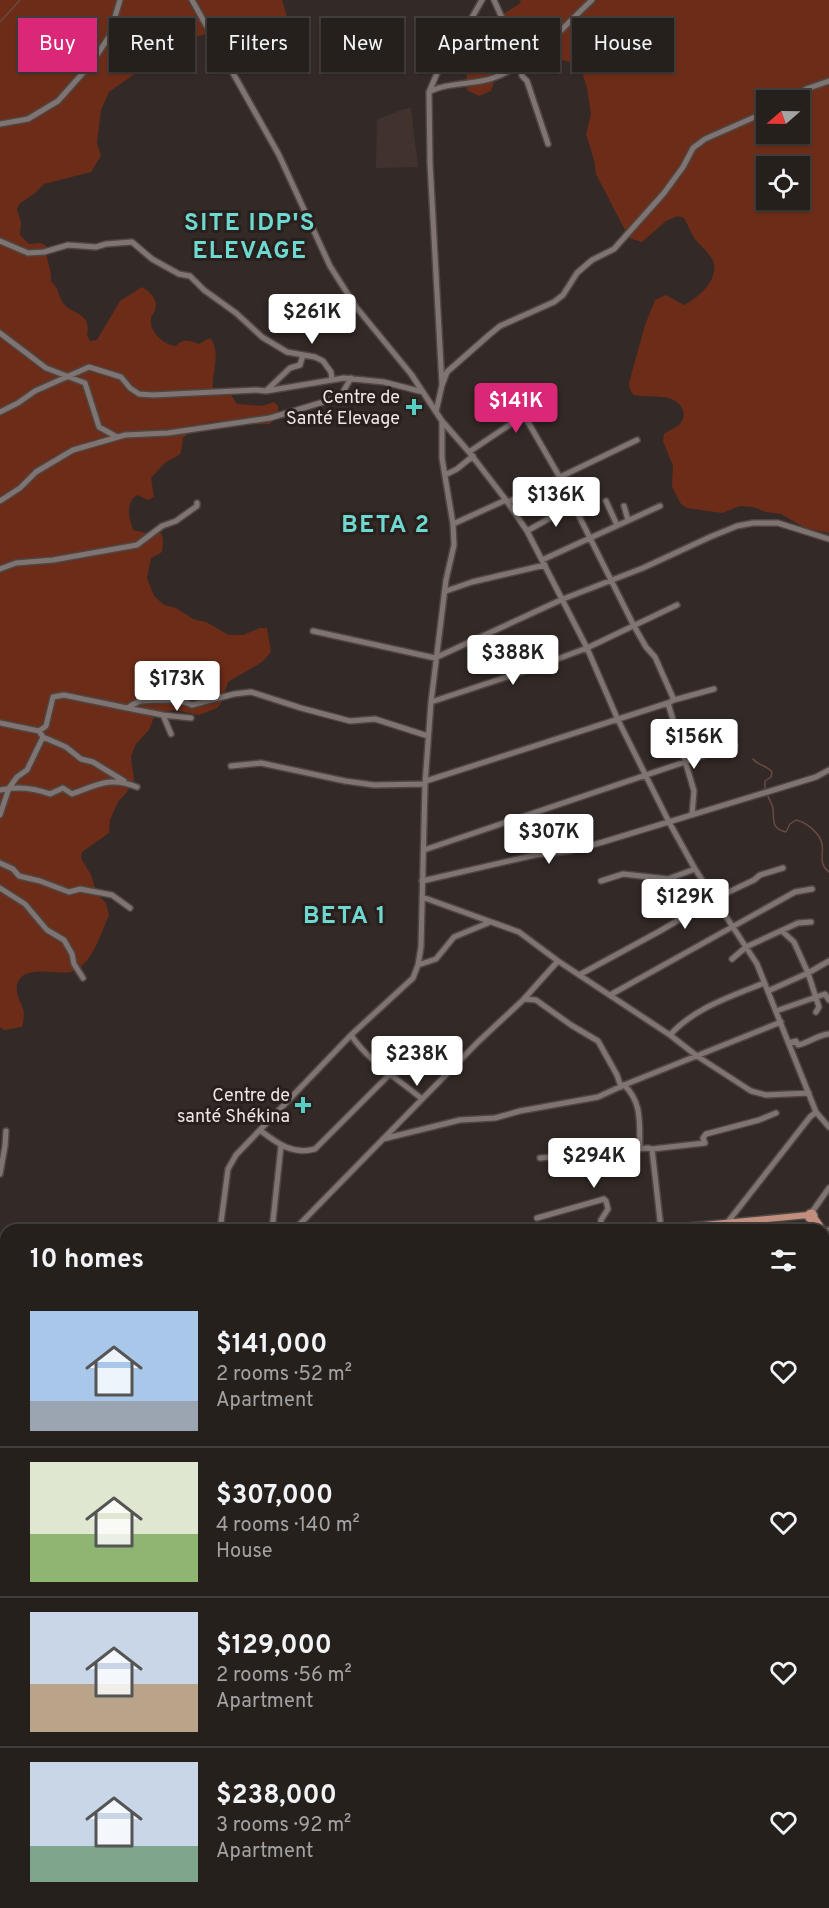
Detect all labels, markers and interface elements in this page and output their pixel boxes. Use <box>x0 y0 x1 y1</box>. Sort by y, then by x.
chip: Buy <box>18 18 97 72</box>
chip: Rent <box>109 18 195 72</box>
chip: Filters <box>207 18 309 72</box>
chip: New <box>321 18 404 72</box>
chip: Apartment <box>416 18 560 72</box>
chip: House <box>572 18 674 72</box>
north arrow <box>756 90 810 144</box>
map controls <box>756 90 810 210</box>
button: locate <box>756 156 810 210</box>
district label: SITE IDP'S ELEVAGE <box>184 209 316 267</box>
pin: $261K <box>270 294 354 345</box>
text: $261K <box>283 300 341 326</box>
pin: $141K <box>474 383 558 434</box>
place label: Centre de Santé Elevage <box>286 387 400 431</box>
text: $141K <box>488 389 544 415</box>
marker: Centre de Santé Elevage <box>405 398 423 416</box>
pin: $136K <box>514 477 598 528</box>
text: $136K <box>527 483 585 509</box>
district label: BETA 2 <box>341 511 431 541</box>
pin: $388K <box>471 635 555 686</box>
text: $388K <box>481 641 545 667</box>
pin: $173K <box>135 661 219 712</box>
text: $173K <box>149 667 205 693</box>
pin: $156K <box>652 719 736 770</box>
text: $156K <box>665 725 723 751</box>
pin: $307K <box>507 814 591 865</box>
text: $307K <box>518 820 580 846</box>
pin: $129K <box>643 879 727 930</box>
text: $129K <box>656 885 714 911</box>
district label: BETA 1 <box>303 902 387 932</box>
pin: $238K <box>375 1036 459 1087</box>
text: $238K <box>386 1042 448 1068</box>
place label: Centre de santé Shékina <box>177 1085 290 1129</box>
marker: Centre de santé Shékina <box>294 1096 312 1114</box>
pin: $294K <box>552 1138 636 1189</box>
text: $294K <box>562 1144 626 1170</box>
text: 10 homes <box>30 1244 144 1277</box>
icon: filters <box>767 1244 800 1277</box>
text: $141,000 <box>216 1329 327 1362</box>
icon: home <box>78 1335 150 1407</box>
icon: heart <box>767 1355 800 1388</box>
text: 2 rooms · 52 m² <box>216 1362 352 1388</box>
text: Apartment <box>216 1388 314 1414</box>
text: $307,000 <box>216 1480 333 1513</box>
icon: home <box>78 1486 150 1558</box>
icon: heart <box>767 1506 800 1539</box>
text: 4 rooms · 140 m² <box>216 1513 360 1539</box>
text: House <box>216 1539 272 1565</box>
text: $129,000 <box>216 1630 332 1663</box>
icon: home <box>78 1636 150 1708</box>
icon: heart <box>767 1656 800 1689</box>
text: 2 rooms · 56 m² <box>216 1663 352 1689</box>
text: Apartment <box>216 1689 314 1715</box>
text: $238,000 <box>216 1780 337 1813</box>
icon: home <box>78 1786 150 1858</box>
icon: heart <box>767 1806 800 1839</box>
text: 3 rooms · 92 m² <box>216 1813 351 1839</box>
text: Apartment <box>216 1839 314 1865</box>

